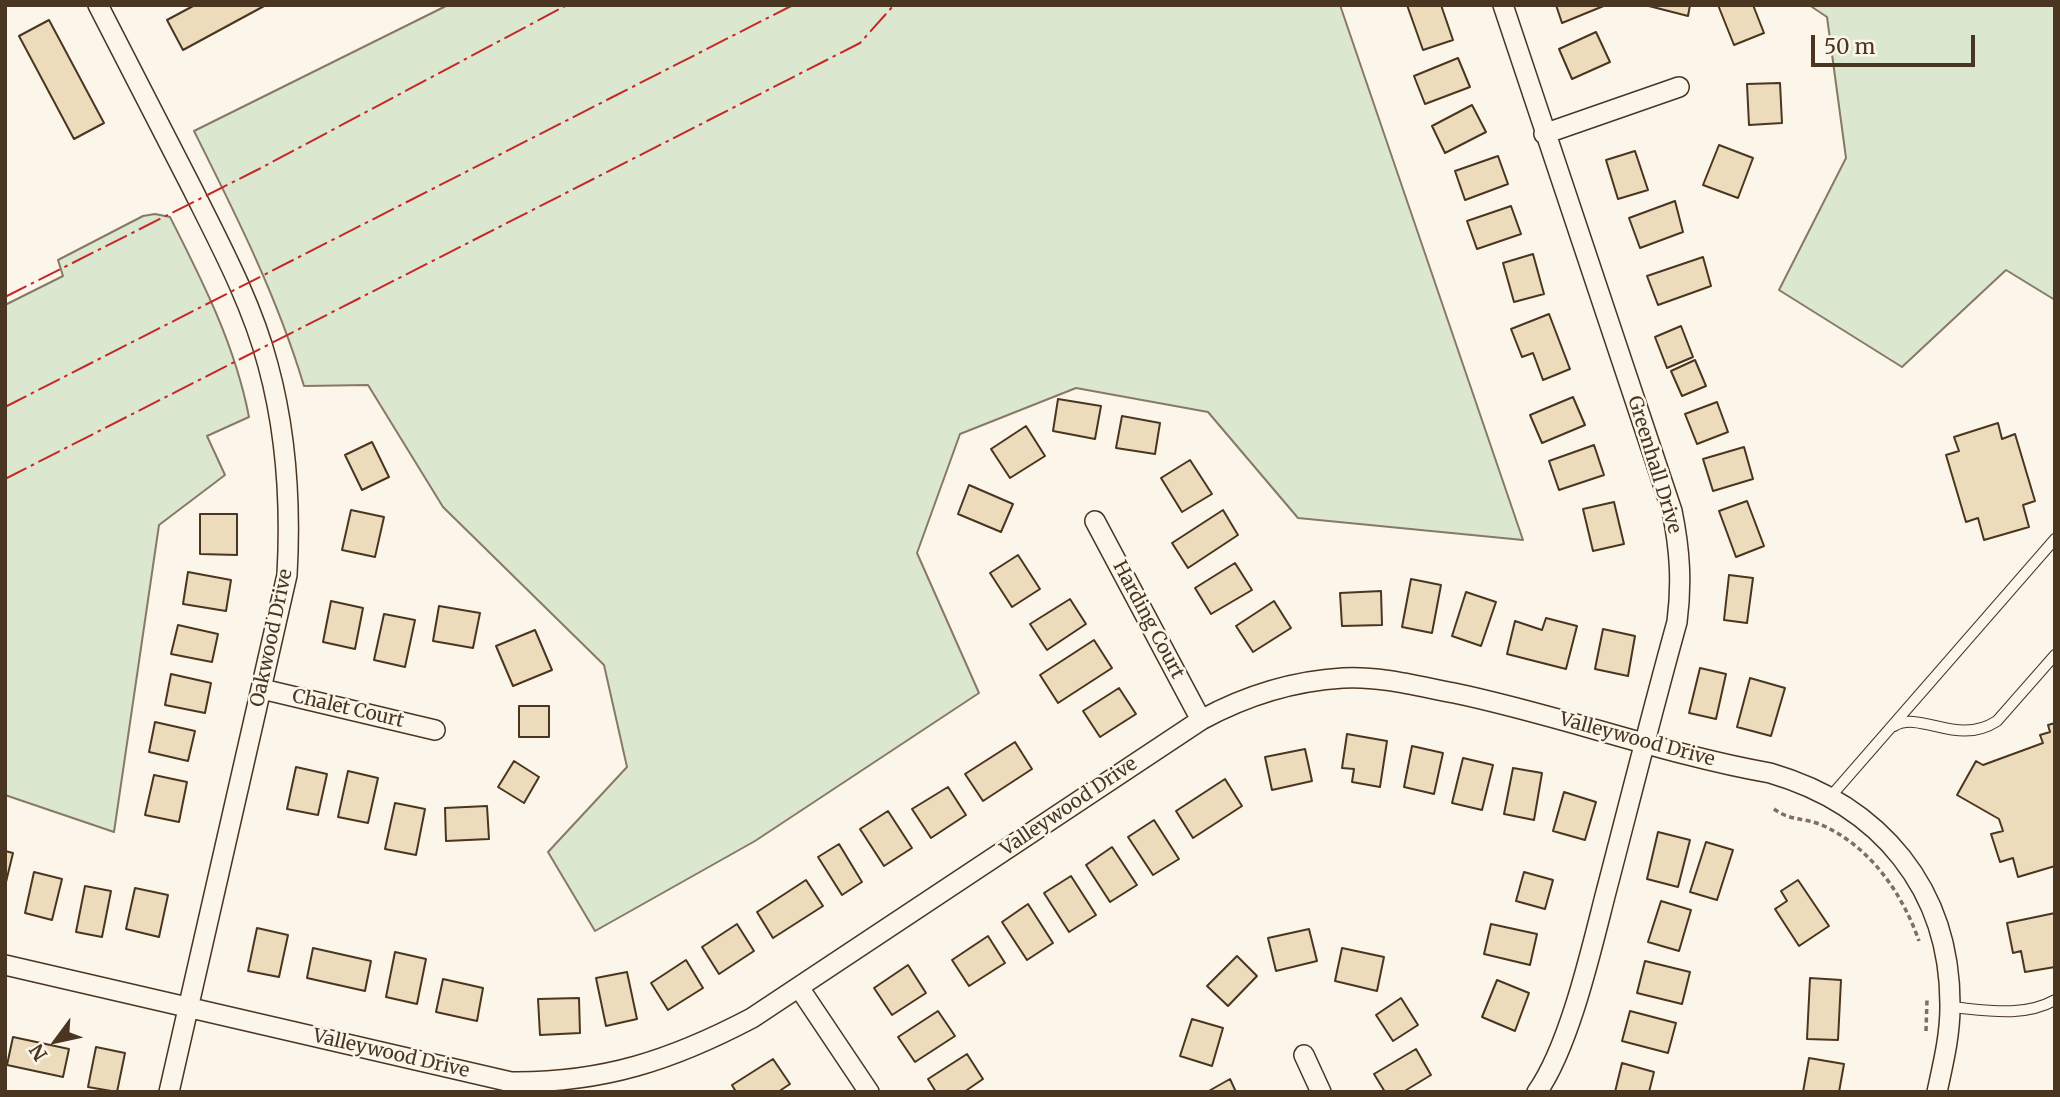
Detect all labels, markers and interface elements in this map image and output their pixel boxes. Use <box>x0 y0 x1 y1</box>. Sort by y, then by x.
scale bar <box>1815 21 1980 65</box>
text: 50 m <box>1824 33 1875 60</box>
street label: Greenhall Drive <box>1622 393 1686 537</box>
street label: Harding Court <box>1107 557 1189 683</box>
street label: Oakwood Drive <box>246 567 298 709</box>
street label: Chalet Court <box>290 685 406 733</box>
street label: Valleywood Drive <box>1557 708 1717 772</box>
street label: Valleywood Drive <box>996 753 1142 861</box>
north arrow <box>21 1006 91 1076</box>
street label: Valleywood Drive <box>311 1025 471 1083</box>
text: N <box>24 1040 53 1065</box>

